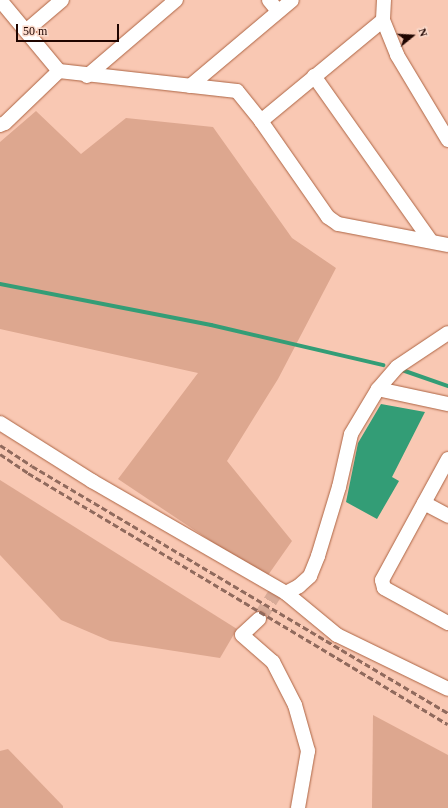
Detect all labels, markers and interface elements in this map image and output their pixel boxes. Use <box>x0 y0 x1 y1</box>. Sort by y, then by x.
scale bar <box>18 16 121 42</box>
north arrow <box>392 16 432 56</box>
text: 50 m <box>23 24 47 38</box>
text: N <box>416 27 430 38</box>

